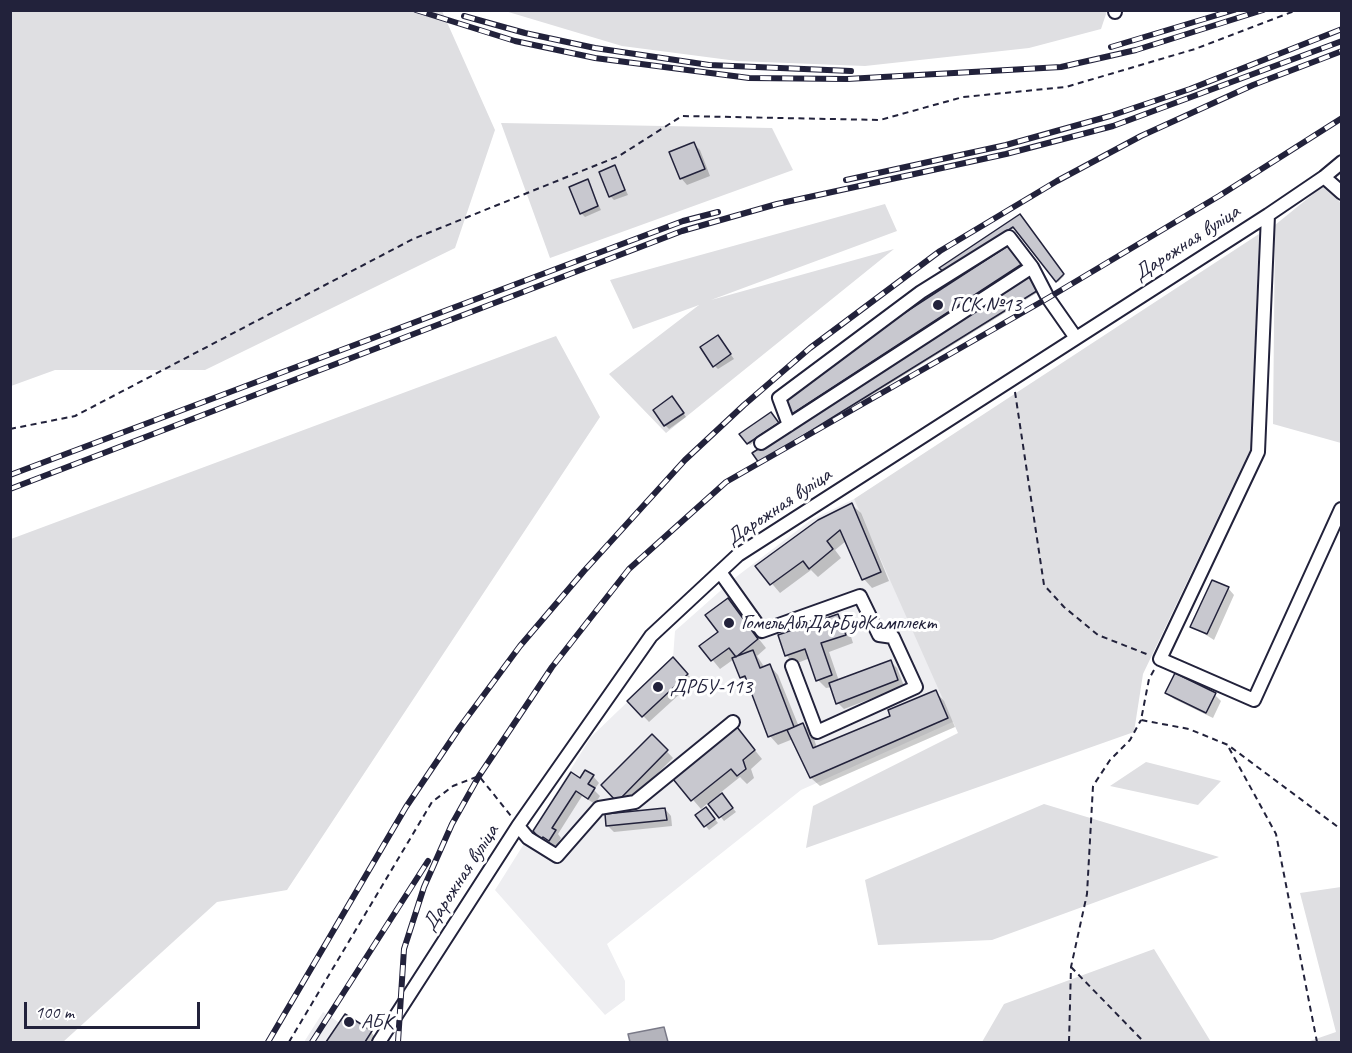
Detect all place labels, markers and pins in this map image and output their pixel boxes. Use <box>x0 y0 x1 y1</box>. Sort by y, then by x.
place label: ГСК №13 <box>950 292 1021 318</box>
marker: ГСК №13 <box>931 298 945 312</box>
place label: ГомельАблДарБудКамплект <box>741 610 937 636</box>
marker: ГомельАблДарБудКамплект <box>722 616 736 630</box>
place label: ДРБУ-113 <box>670 674 752 700</box>
marker: ДРБУ-113 <box>651 680 665 694</box>
place label: АБК <box>361 1009 393 1035</box>
marker: АБК <box>342 1015 356 1029</box>

